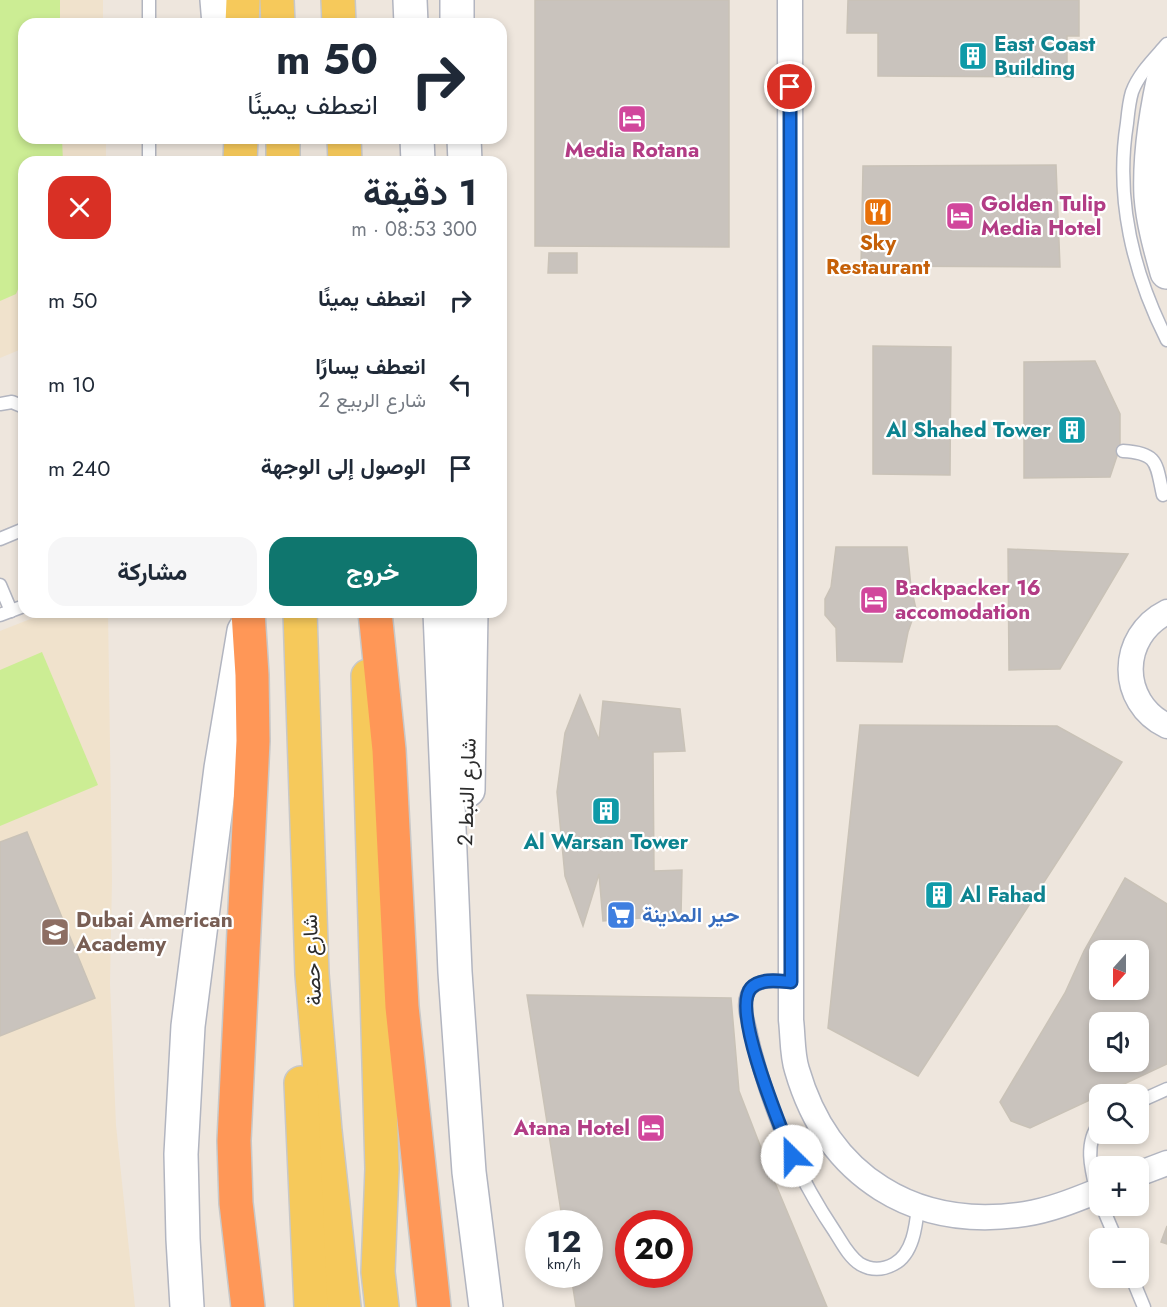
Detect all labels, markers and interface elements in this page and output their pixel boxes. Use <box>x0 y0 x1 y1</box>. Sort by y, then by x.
text: 50 m <box>276 29 378 90</box>
place label: East Coast Building <box>994 29 1096 83</box>
building icon: East Coast Building <box>957 40 989 72</box>
icon: right <box>399 42 477 120</box>
pin <box>764 61 815 112</box>
icon: arrive <box>773 70 806 103</box>
text: انعطف يمينًا <box>247 85 378 124</box>
hotel icon: Media Rotana <box>616 103 648 135</box>
place label: Media Rotana <box>565 135 699 165</box>
text: 1 دقيقة <box>363 166 477 218</box>
button: close <box>48 176 111 239</box>
place label: Golden Tulip Media Hotel <box>981 189 1106 243</box>
restaurant icon: Sky Restaurant <box>862 196 894 228</box>
hotel icon: Golden Tulip Media Hotel <box>944 200 976 232</box>
text: 300 m · 08:53 <box>351 215 477 244</box>
place label: Sky Restaurant <box>826 228 930 282</box>
text: انعطف يمينًا <box>318 282 426 314</box>
text: 50 m <box>48 284 97 316</box>
icon: right <box>444 284 477 317</box>
text: انعطف يسارًا <box>315 350 426 382</box>
text: 10 m <box>48 368 95 400</box>
icon: left <box>444 368 477 401</box>
text: شارع الربيع 2 <box>318 386 426 415</box>
building icon: Al Shahed Tower <box>1056 414 1088 446</box>
place label: Al Shahed Tower <box>885 415 1051 445</box>
text: الوصول إلى الوجهة <box>261 450 426 482</box>
text: 240 m <box>48 452 110 484</box>
icon: arrive <box>444 452 477 485</box>
button: مشاركة <box>48 537 257 606</box>
button: خروج <box>269 537 477 606</box>
place label: Backpacker 16 accomodation <box>895 573 1041 627</box>
hotel icon: Backpacker 16 accomodation <box>858 584 890 616</box>
street label: شارع النبط 2 <box>450 737 484 847</box>
building icon: Al Warsan Tower <box>590 795 622 827</box>
place label: Al Warsan Tower <box>523 827 689 857</box>
building icon: Al Fahad <box>923 879 955 911</box>
place label: Al Fahad <box>959 880 1046 910</box>
supermarket icon: حير المدينة <box>605 899 637 931</box>
place label: حير المدينة <box>642 900 739 930</box>
place label: Dubai American Academy <box>75 905 233 959</box>
street label: شارع حصة <box>295 913 329 1007</box>
school or university icon: Dubai American Academy <box>39 916 71 948</box>
north arrow <box>1089 940 1149 1000</box>
map controls <box>1089 940 1149 1288</box>
button: sound <box>1089 1012 1149 1072</box>
button: search <box>1089 1084 1149 1144</box>
hotel icon: Atana Hotel <box>635 1112 667 1144</box>
place label: Atana Hotel <box>513 1113 630 1143</box>
position arrow <box>760 1124 824 1188</box>
button: + <box>1089 1156 1149 1216</box>
speed limit sign: 20 <box>615 1210 693 1288</box>
text: 12 <box>547 1220 581 1263</box>
button: − <box>1089 1228 1149 1288</box>
text: km/h <box>547 1253 581 1275</box>

